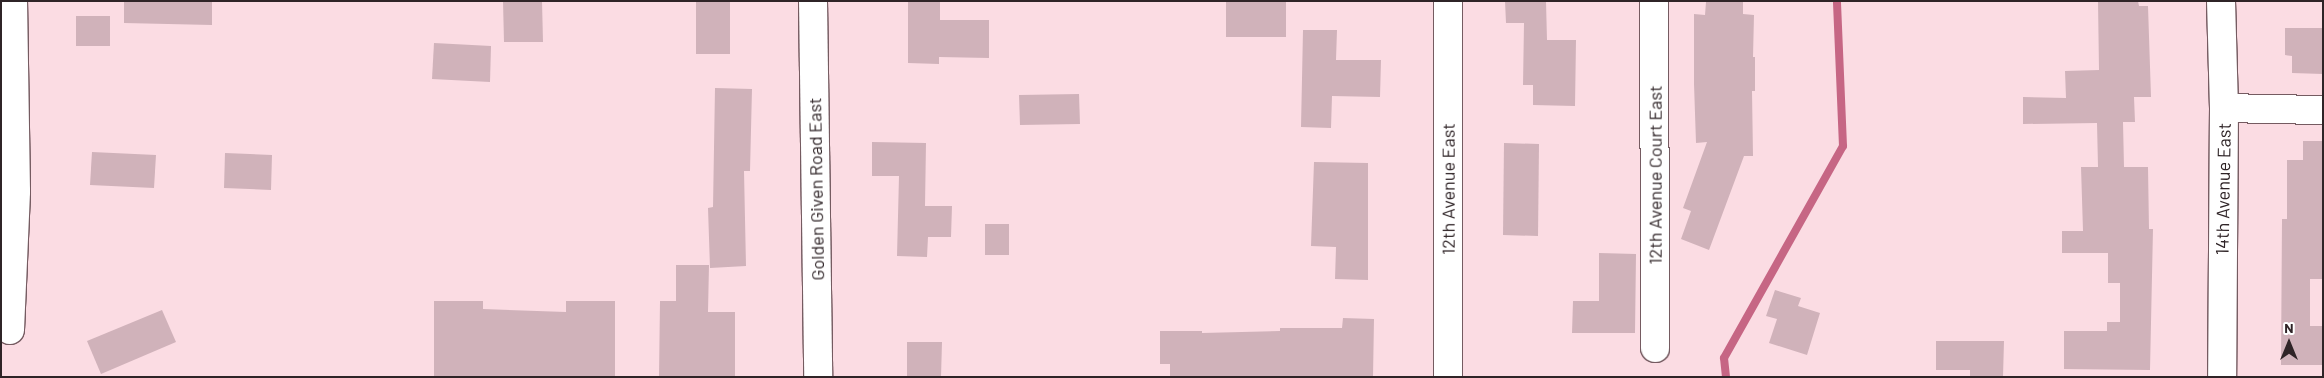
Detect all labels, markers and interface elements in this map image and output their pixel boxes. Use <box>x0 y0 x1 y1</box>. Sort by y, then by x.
street label: 12th Avenue Court East <box>1644 85 1666 265</box>
street label: Golden Given Road East <box>804 97 828 281</box>
street label: 12th Avenue East <box>1437 123 1459 255</box>
street label: 14th Avenue East <box>2211 123 2235 255</box>
north arrow <box>2264 318 2314 368</box>
text: N <box>2284 319 2294 336</box>

